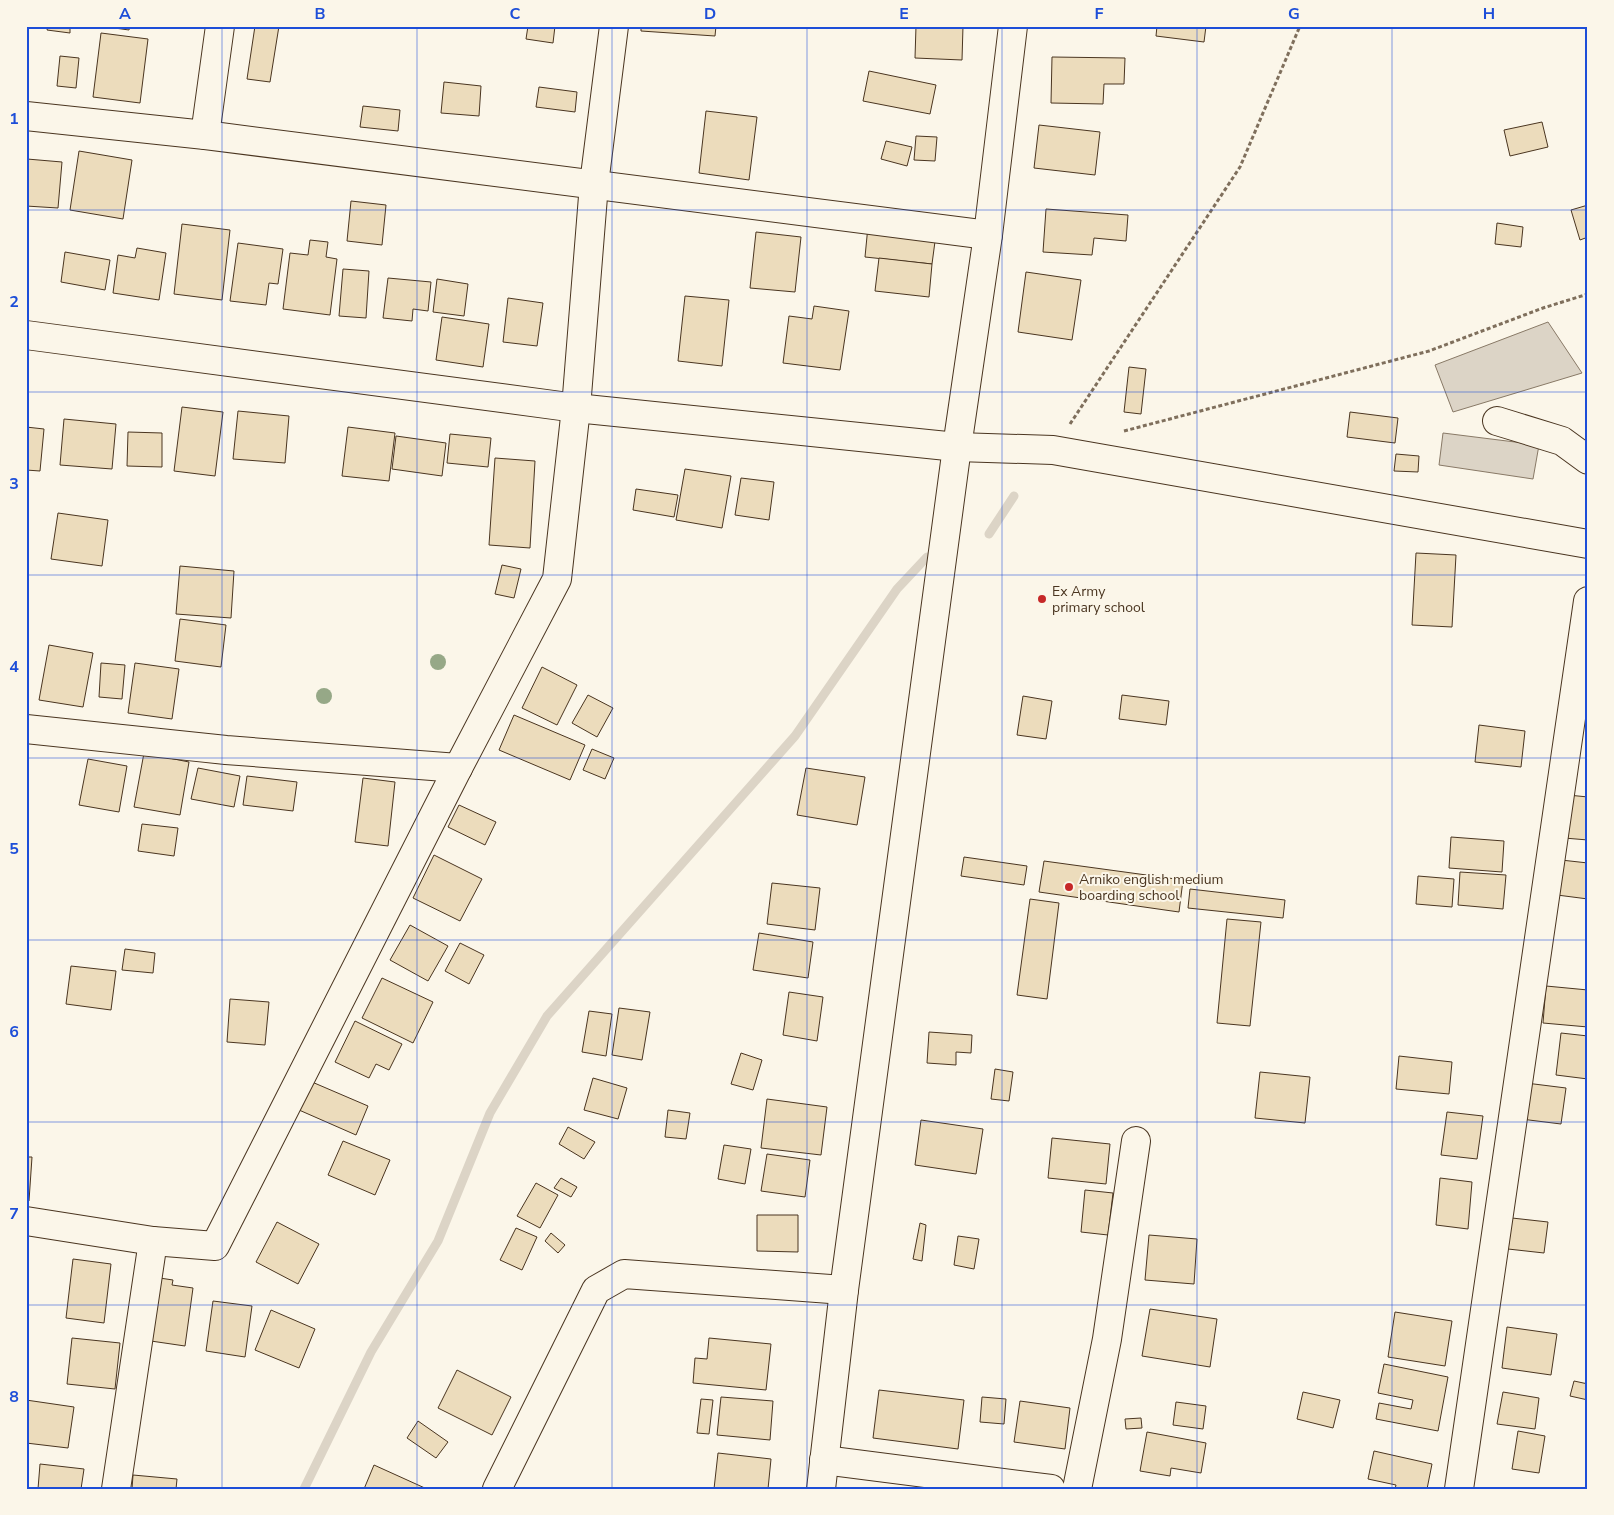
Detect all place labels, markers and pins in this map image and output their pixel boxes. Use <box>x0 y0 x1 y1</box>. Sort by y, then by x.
place label: Ex Army primary school <box>1052 582 1146 617</box>
marker: Ex Army primary school <box>1036 593 1048 605</box>
place label: Arniko english medium boarding school <box>1079 870 1224 905</box>
marker: Arniko english medium boarding school <box>1063 881 1075 893</box>

